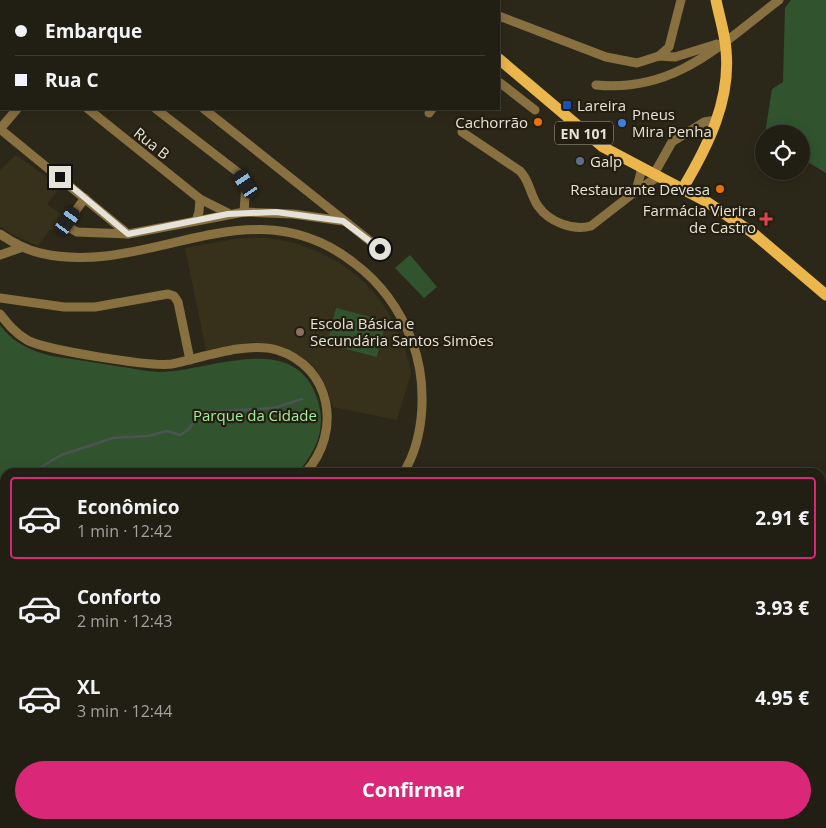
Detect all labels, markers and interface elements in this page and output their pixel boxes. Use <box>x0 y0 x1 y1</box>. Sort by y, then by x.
text: Embarque <box>45 18 142 44</box>
text: Rua C <box>45 67 99 93</box>
place label: Lareira <box>577 95 626 115</box>
marker: Lareira <box>561 99 573 111</box>
place label: Pneus Mira Penha <box>632 104 712 141</box>
place label: Cachorrão <box>455 112 528 132</box>
marker: Cachorrão <box>532 116 544 128</box>
marker: Pneus Mira Penha <box>616 117 628 129</box>
road number: EN 101 <box>555 122 613 144</box>
street label: Rua B <box>130 123 174 163</box>
map controls <box>755 125 810 180</box>
button: locate <box>755 125 810 180</box>
place label: Galp <box>590 151 622 171</box>
marker: Galp <box>574 155 586 167</box>
route end <box>49 166 71 188</box>
car <box>231 167 260 201</box>
place label: Restaurante Devesa <box>570 179 710 199</box>
marker: Restaurante Devesa <box>714 183 726 195</box>
place label: Farmácia Vierira de Castro <box>643 200 756 237</box>
car <box>53 204 82 238</box>
marker: Farmácia Vierira de Castro <box>760 213 772 225</box>
route start <box>369 238 391 260</box>
place label: Escola Básica e Secundária Santos Simões <box>310 313 494 350</box>
marker: Escola Básica e Secundária Santos Simões <box>294 326 306 338</box>
park label: Parque da Cidade <box>193 405 317 425</box>
text: Econômico <box>77 494 179 520</box>
icon: car <box>17 496 62 541</box>
text: 2.91 € <box>755 505 809 531</box>
text: 1 min · 12:42 <box>77 520 172 542</box>
text: Conforto <box>77 584 161 610</box>
icon: car <box>17 586 62 631</box>
text: 3.93 € <box>755 595 809 621</box>
text: 2 min · 12:43 <box>77 610 172 632</box>
text: XL <box>77 674 100 700</box>
icon: car <box>17 676 62 721</box>
text: 4.95 € <box>755 685 809 711</box>
text: 3 min · 12:44 <box>77 700 172 722</box>
button: Confirmar <box>15 761 811 819</box>

